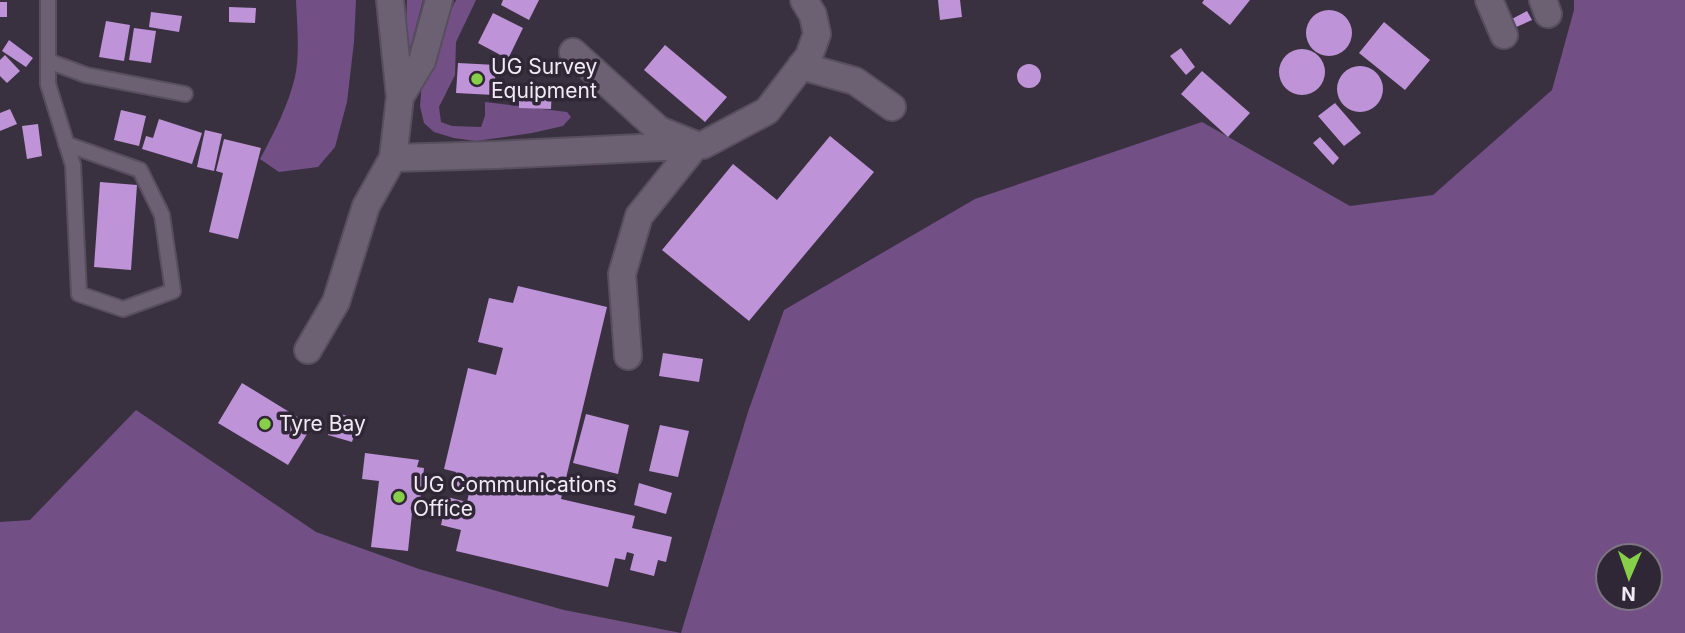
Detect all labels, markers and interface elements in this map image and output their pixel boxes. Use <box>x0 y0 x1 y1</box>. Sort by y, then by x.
place label: UG Survey Equipment <box>491 54 598 103</box>
marker: UG Survey Equipment <box>469 71 485 87</box>
place label: Tyre Bay <box>279 411 366 436</box>
marker: Tyre Bay <box>257 416 273 432</box>
place label: UG Communications Office <box>413 472 617 521</box>
marker: UG Communications Office <box>391 489 407 505</box>
north arrow <box>1594 542 1664 612</box>
text: N <box>1621 582 1636 605</box>

